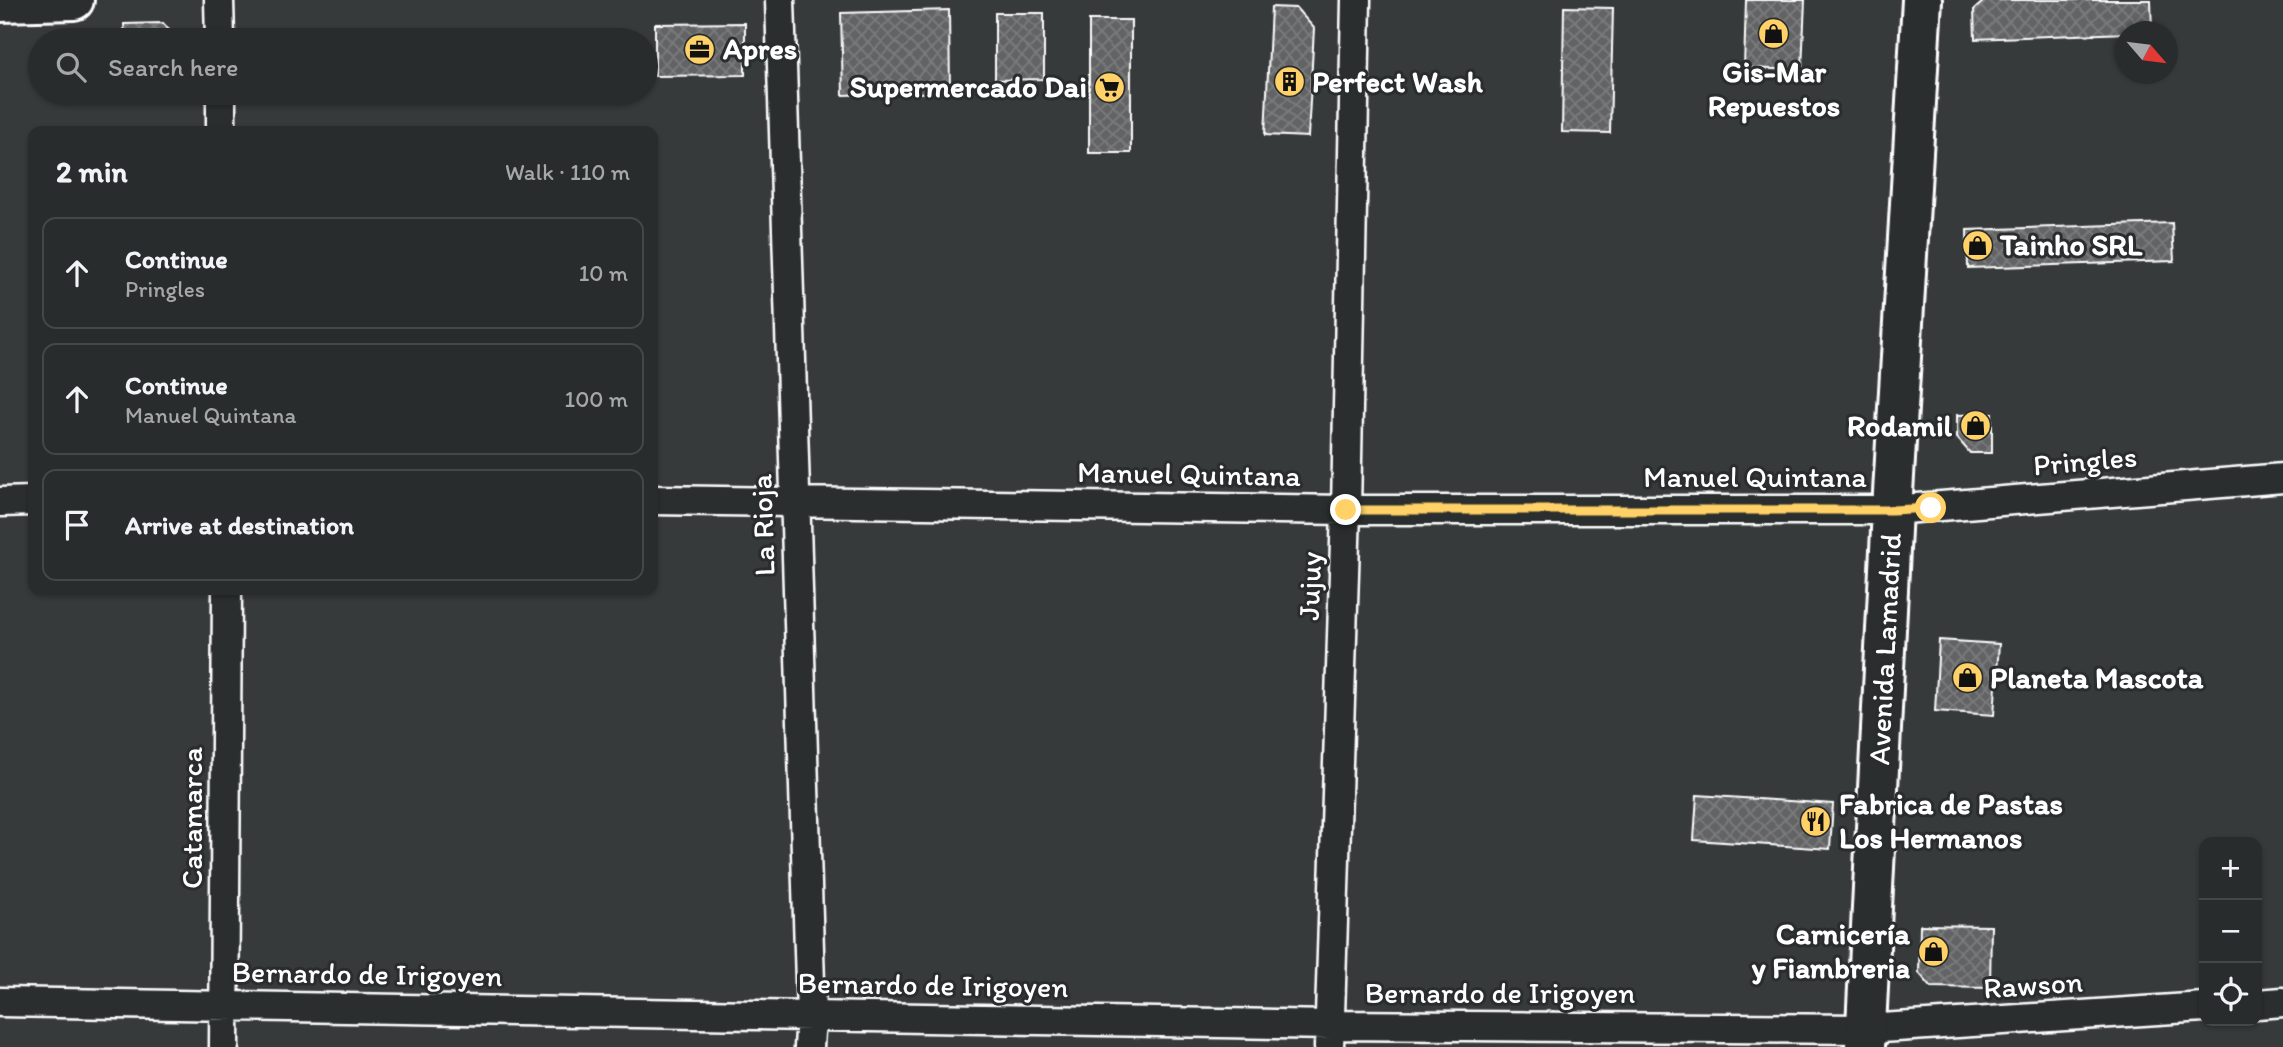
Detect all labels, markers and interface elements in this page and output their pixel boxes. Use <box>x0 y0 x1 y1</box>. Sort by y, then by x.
shop icon: Gis-Mar Repuestos <box>1757 17 1791 51</box>
north arrow <box>2115 21 2178 84</box>
search box <box>28 28 658 105</box>
place label: Apres <box>722 30 797 67</box>
office icon: Apres <box>683 32 717 66</box>
icon: search <box>52 48 90 86</box>
text: Search here <box>108 51 238 83</box>
place label: Gis-Mar Repuestos <box>1708 53 1840 124</box>
place label: Perfect Wash <box>1312 63 1484 100</box>
building icon: Perfect Wash <box>1272 65 1306 99</box>
place label: Supermercado Dai <box>850 68 1087 105</box>
supermarket icon: Supermercado Dai <box>1093 70 1127 104</box>
text: 2 min <box>56 153 127 190</box>
text: Walk · 110 m <box>505 158 630 186</box>
place label: Tainho SRL <box>1999 226 2143 263</box>
shop icon: Tainho SRL <box>1960 228 1994 262</box>
text: Continue <box>125 243 228 275</box>
icon: ahead <box>58 254 96 292</box>
text: 10 m <box>579 259 628 287</box>
text: Pringles <box>125 275 205 303</box>
text: Continue <box>125 369 228 401</box>
icon: ahead <box>58 380 96 418</box>
text: 100 m <box>564 385 628 413</box>
text: Manuel Quintana <box>125 401 297 429</box>
place label: Rodamil <box>1847 407 1952 444</box>
shop icon: Rodamil <box>1958 409 1992 443</box>
street label: Pringles <box>2031 438 2138 483</box>
street label: Manuel Quintana <box>1077 453 1302 494</box>
street label: Manuel Quintana <box>1643 458 1867 495</box>
street label: La Rioja <box>742 473 783 577</box>
route start <box>1915 492 1946 523</box>
route end <box>1330 494 1361 525</box>
icon: arrive <box>58 506 96 544</box>
text: Arrive at destination <box>125 509 354 541</box>
street label: Avenida Lamadrid <box>1860 532 1909 766</box>
street label: Jujuy <box>1290 551 1329 621</box>
place label: Planeta Mascota <box>1990 659 2204 696</box>
shop icon: Planeta Mascota <box>1950 661 1984 695</box>
street label: Catamarca <box>173 747 210 889</box>
place label: Fabrica de Pastas Los Hermanos <box>1839 785 2063 856</box>
restaurant icon: Fabrica de Pastas Los Hermanos <box>1799 804 1833 838</box>
map controls <box>2199 837 2262 1026</box>
button: + <box>2199 837 2262 900</box>
button: − <box>2199 900 2262 963</box>
place label: Carnicería y Fiambreria <box>1751 915 1910 986</box>
shop icon: Carnicería y Fiambreria <box>1916 934 1950 968</box>
street label: Bernardo de Irigoyen <box>231 953 503 994</box>
street label: Rawson <box>1982 963 2084 1006</box>
button: locate <box>2199 963 2262 1026</box>
street label: Bernardo de Irigoyen <box>797 964 1069 1005</box>
street label: Bernardo de Irigoyen <box>1365 974 1635 1011</box>

